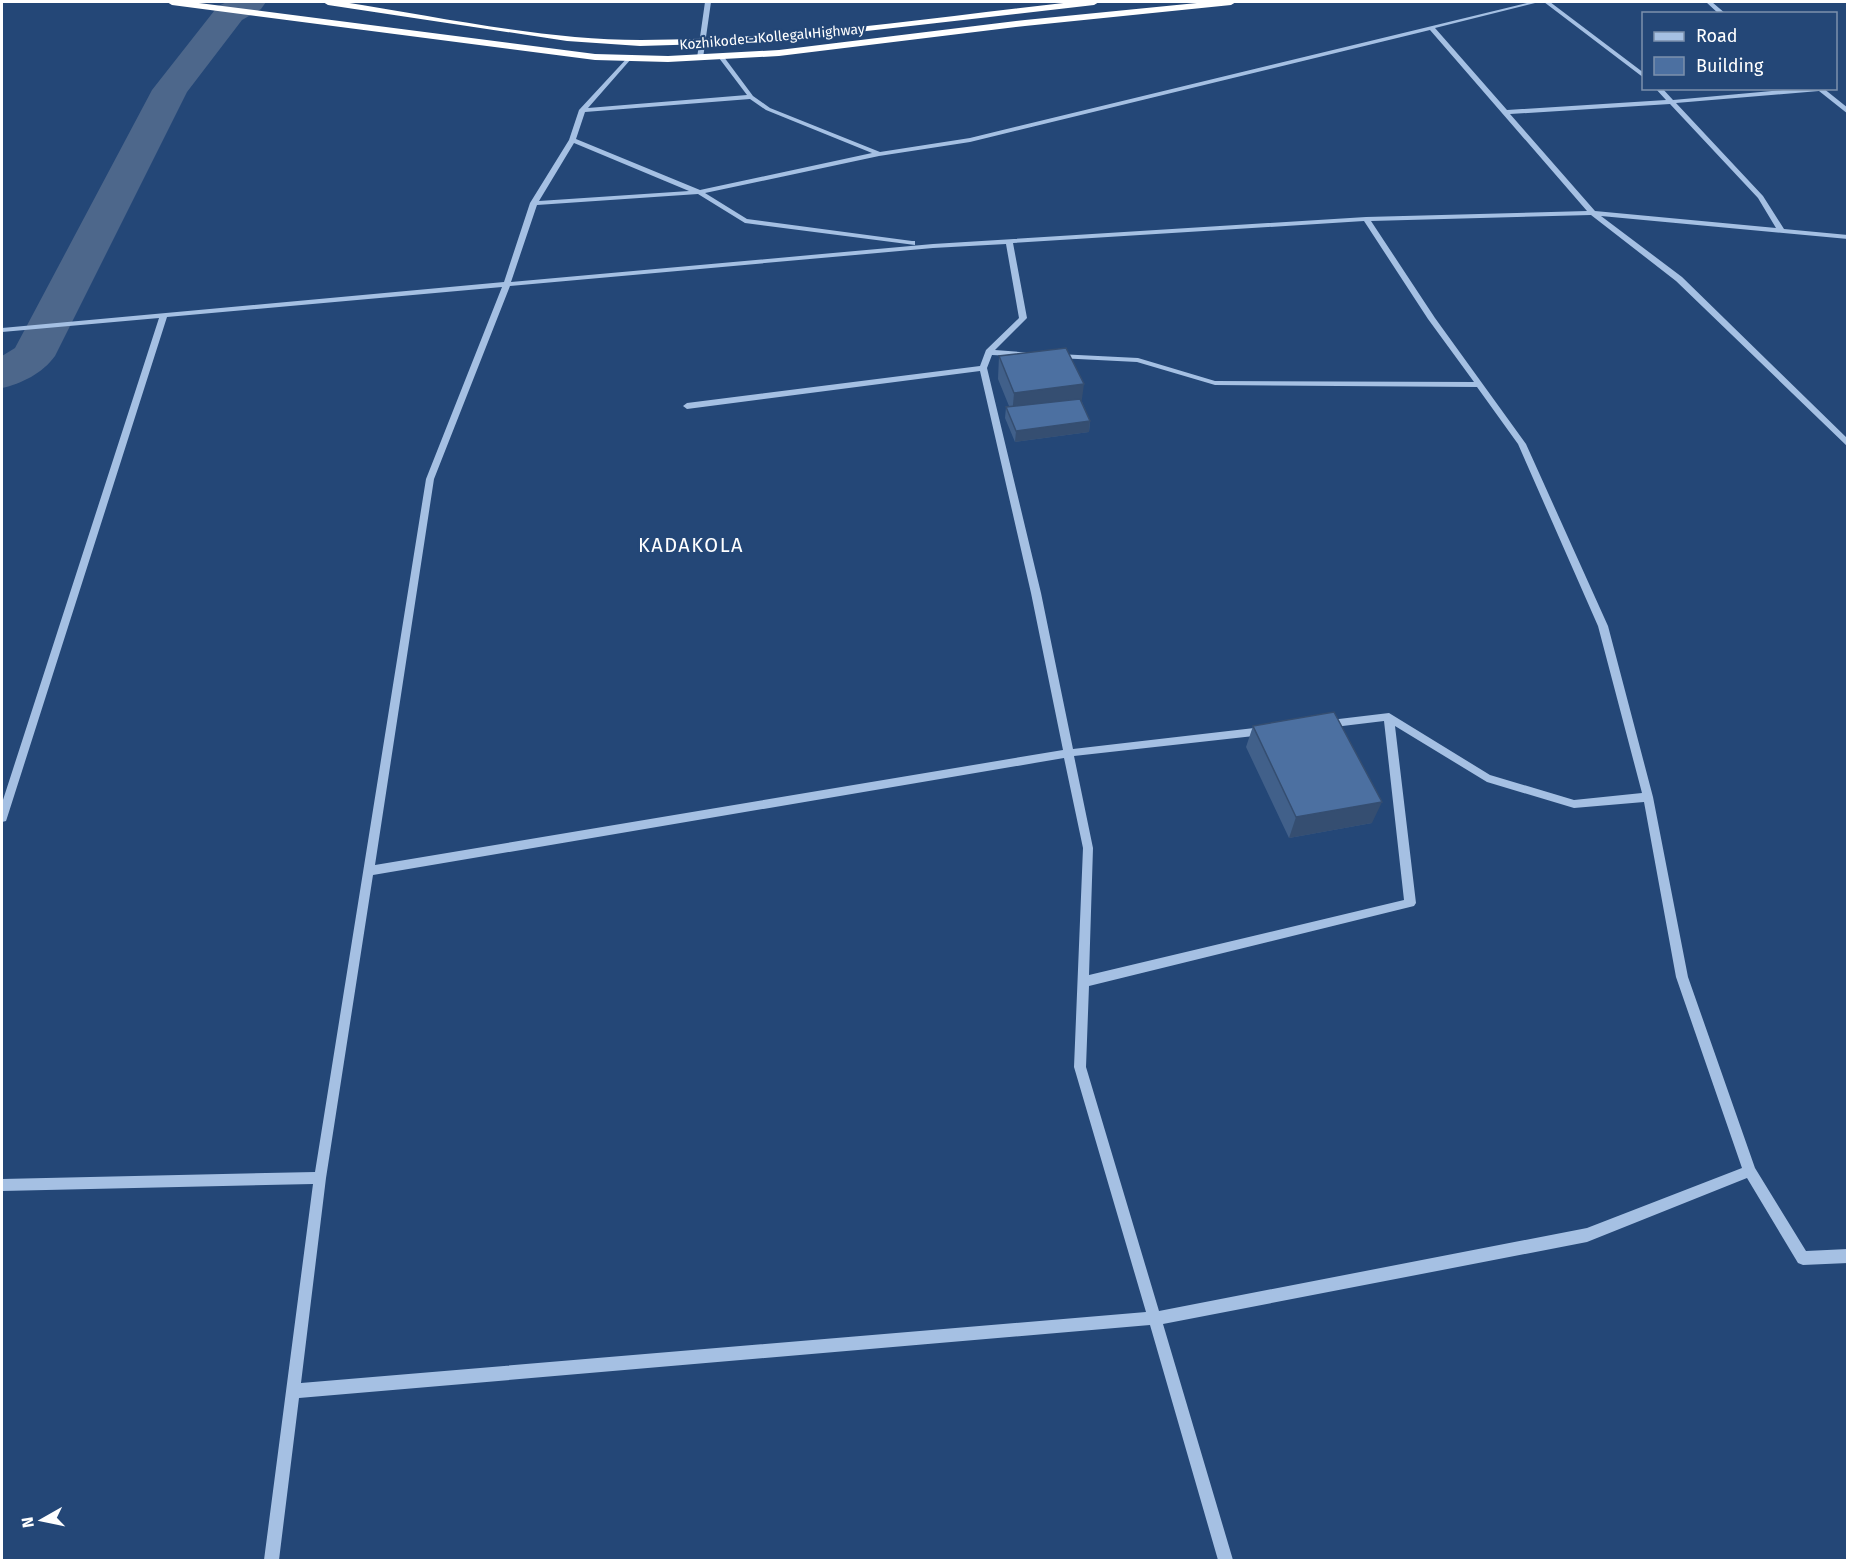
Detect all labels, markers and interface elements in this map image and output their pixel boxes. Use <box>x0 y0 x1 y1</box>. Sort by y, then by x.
legend <box>1642 12 1837 90</box>
street label: Kozhikode - Kollegal Highway <box>679 20 866 54</box>
text: Road <box>1696 25 1738 47</box>
text: Building <box>1696 55 1764 77</box>
district label: KADAKOLA <box>638 533 744 557</box>
north arrow <box>12 1490 72 1550</box>
text: N <box>17 1516 38 1529</box>

